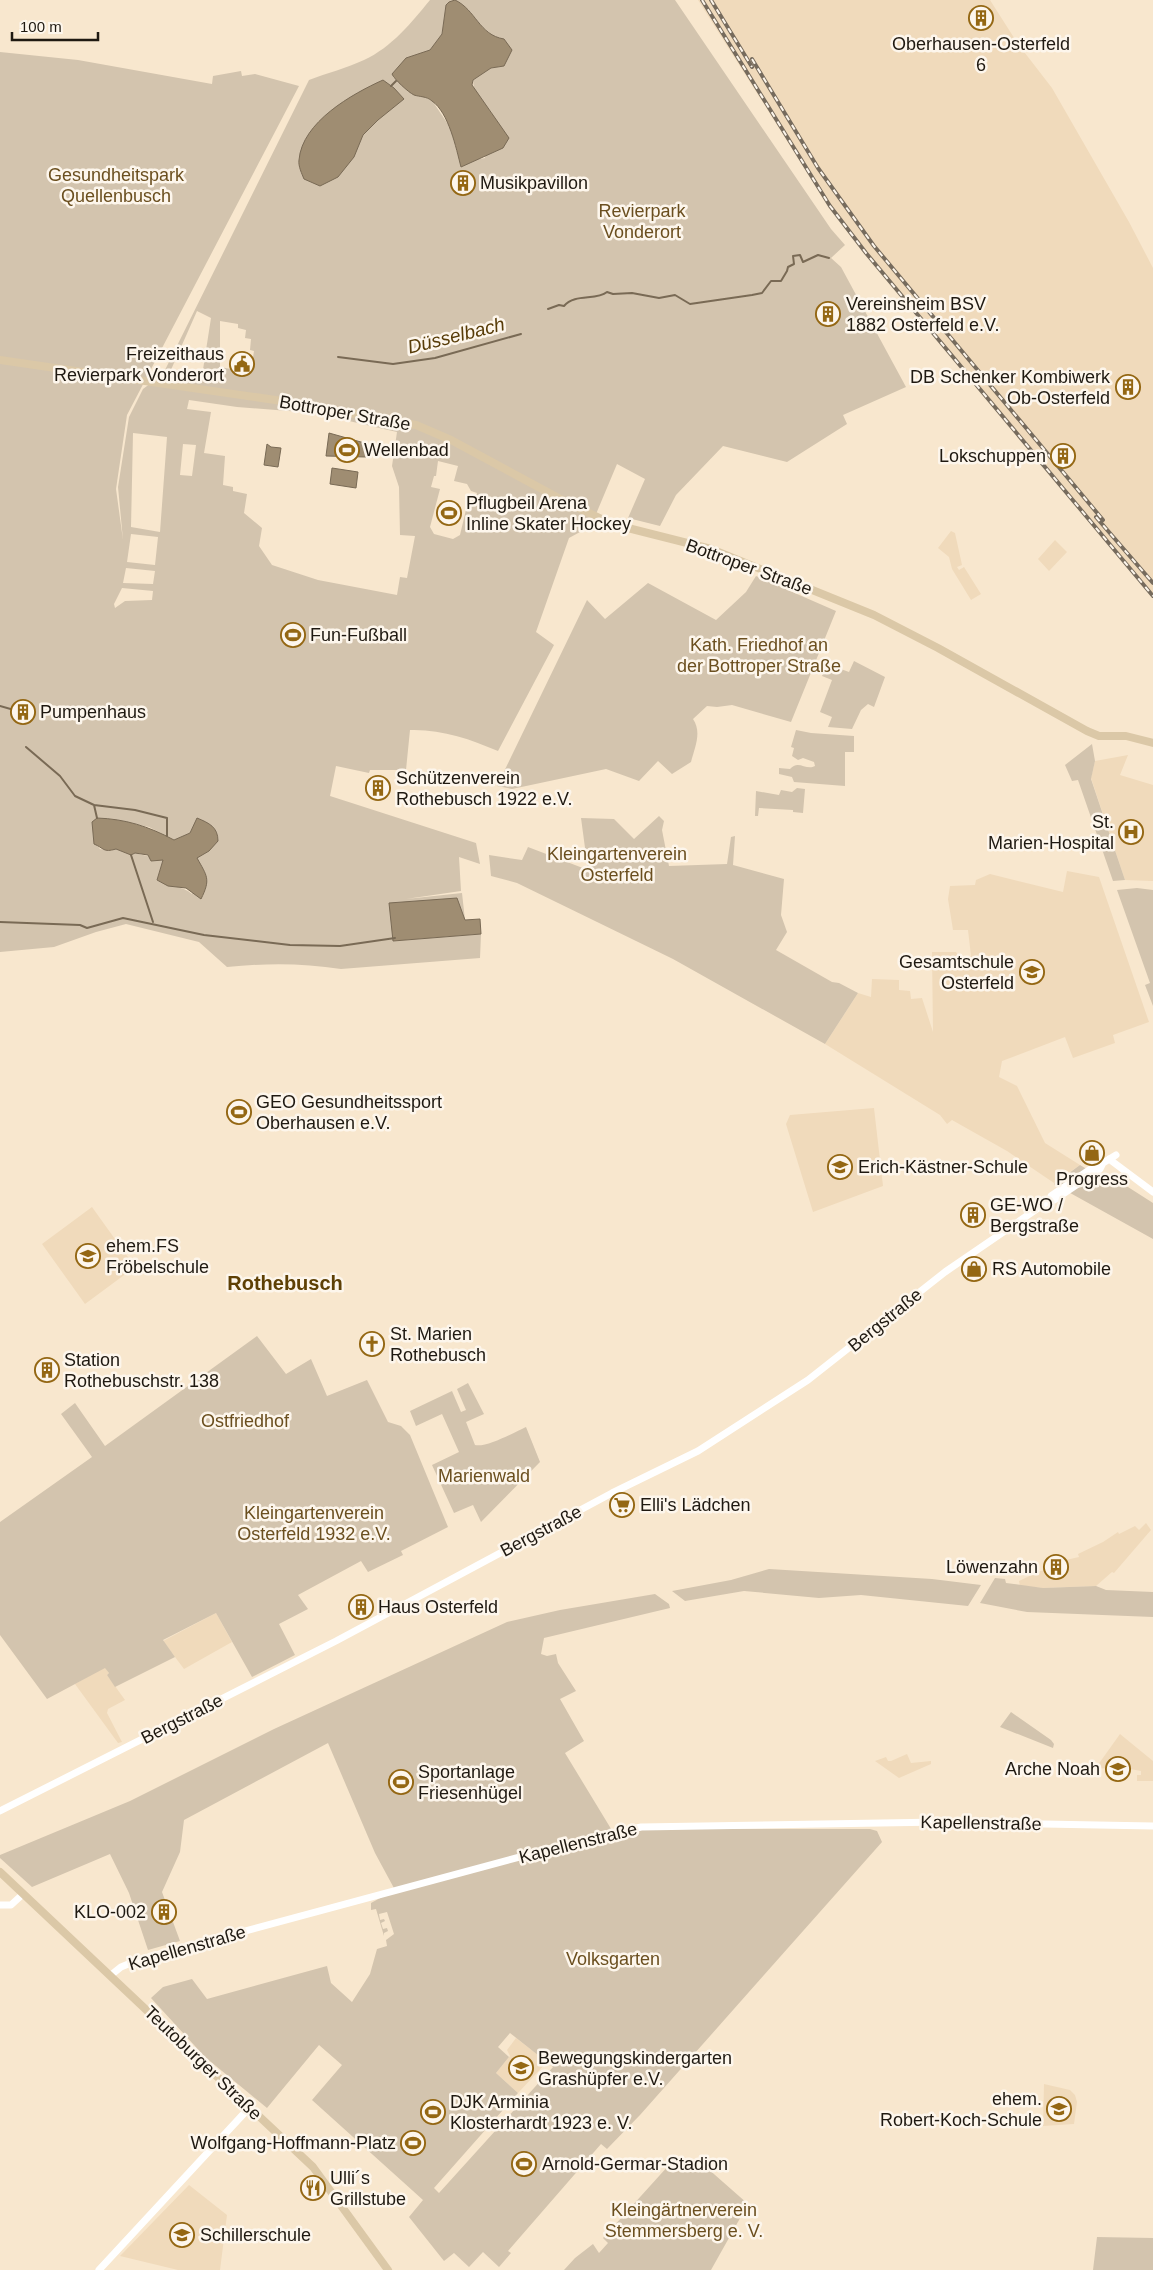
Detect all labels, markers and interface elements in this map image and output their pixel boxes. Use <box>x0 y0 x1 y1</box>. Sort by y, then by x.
building icon: Oberhausen-Osterfeld 6 <box>968 5 994 31</box>
scale bar <box>12 10 99 42</box>
text: 100 m <box>20 18 62 35</box>
place label: Oberhausen-Osterfeld 6 <box>892 34 1070 75</box>
park label: Gesundheitspark Quellenbusch <box>48 165 185 206</box>
building icon: Musikpavillon <box>450 170 476 196</box>
place label: Musikpavillon <box>480 173 588 193</box>
park label: Revierpark Vonderort <box>598 201 687 242</box>
place label: Vereinsheim BSV 1882 Osterfeld e.V. <box>846 294 999 335</box>
building icon: Vereinsheim BSV 1882 Osterfeld e.V. <box>815 301 841 327</box>
water label: Düsselbach <box>405 313 507 358</box>
place label: Freizeithaus Revierpark Vonderort <box>54 344 224 385</box>
public building icon: Freizeithaus Revierpark Vonderort <box>229 351 255 377</box>
place label: DB Schenker Kombiwerk Ob-Osterfeld <box>910 367 1111 408</box>
building icon: DB Schenker Kombiwerk Ob-Osterfeld <box>1115 374 1141 400</box>
street label: Bottroper Straße <box>278 392 412 434</box>
sports icon: Wellenbad <box>334 437 360 463</box>
place label: Wellenbad <box>364 440 449 460</box>
building icon: Lokschuppen <box>1050 443 1076 469</box>
place label: Lokschuppen <box>939 446 1046 466</box>
place label: Pflugbeil Arena Inline Skater Hockey <box>466 493 631 534</box>
sports icon: Pflugbeil Arena Inline Skater Hockey <box>436 500 462 526</box>
street label: Bottroper Straße <box>683 535 815 599</box>
sports icon: Fun-Fußball <box>280 622 306 648</box>
place label: Fun-Fußball <box>310 625 407 645</box>
park label: Kath. Friedhof an der Bottroper Straße <box>677 635 841 676</box>
building icon: Pumpenhaus <box>10 699 36 725</box>
place label: Pumpenhaus <box>40 702 146 722</box>
place label: Schützenverein Rothebusch 1922 e.V. <box>396 768 572 809</box>
building icon: Schützenverein Rothebusch 1922 e.V. <box>365 775 391 801</box>
place label: St. Marien-Hospital <box>988 812 1114 853</box>
hospital icon: St. Marien-Hospital <box>1118 819 1144 845</box>
park label: Kleingartenverein Osterfeld <box>547 844 687 885</box>
place label: Gesamtschule Osterfeld <box>899 952 1014 993</box>
school or university icon: Gesamtschule Osterfeld <box>1019 959 1045 985</box>
place label: GEO Gesundheitssport Oberhausen e.V. <box>256 1092 442 1133</box>
sports icon: GEO Gesundheitssport Oberhausen e.V. <box>226 1099 252 1125</box>
shop icon: Progress <box>1079 1140 1105 1166</box>
school or university icon: Erich-Kästner-Schule <box>827 1154 853 1180</box>
place label: Erich-Kästner-Schule <box>858 1157 1028 1177</box>
place label: Progress <box>1056 1169 1128 1189</box>
place label: GE-WO / Bergstraße <box>990 1195 1079 1236</box>
building icon: GE-WO / Bergstraße <box>960 1202 986 1228</box>
place label: ehem.FS Fröbelschule <box>106 1236 209 1277</box>
school or university icon: ehem.FS Fröbelschule <box>75 1243 101 1269</box>
shop icon: RS Automobile <box>961 1256 987 1282</box>
place label: RS Automobile <box>992 1259 1111 1279</box>
district label: Rothebusch <box>227 1272 343 1294</box>
street label: Bergstraße <box>844 1284 926 1356</box>
place label: St. Marien Rothebusch <box>390 1324 486 1365</box>
church icon: St. Marien Rothebusch <box>359 1331 385 1357</box>
place label: Station Rothebuschstr. 138 <box>64 1350 219 1391</box>
building icon: Station Rothebuschstr. 138 <box>34 1357 60 1383</box>
park label: Ostfriedhof <box>201 1411 290 1431</box>
park label: Marienwald <box>438 1466 530 1486</box>
supermarket icon: Elli's Lädchen <box>609 1492 635 1518</box>
place label: Elli's Lädchen <box>640 1495 751 1515</box>
street label: Bergstraße <box>497 1501 585 1561</box>
park label: Kleingartenverein Osterfeld 1932 e.V. <box>237 1503 391 1544</box>
building icon: Löwenzahn <box>1043 1554 1069 1580</box>
place label: Löwenzahn <box>946 1557 1038 1577</box>
building icon: Haus Osterfeld <box>348 1594 374 1620</box>
place label: Haus Osterfeld <box>378 1597 498 1617</box>
street label: Bergstraße <box>138 1690 226 1748</box>
school or university icon: Arche Noah <box>1105 1756 1131 1782</box>
place label: Arche Noah <box>1005 1759 1100 1779</box>
place label: Sportanlage Friesenhügel <box>418 1762 522 1803</box>
sports icon: Sportanlage Friesenhügel <box>388 1769 414 1795</box>
street label: Kapellenstraße <box>920 1812 1042 1834</box>
street label: Kapellenstraße <box>517 1819 639 1867</box>
building icon: KLO-002 <box>151 1899 177 1925</box>
place label: KLO-002 <box>74 1902 146 1922</box>
street label: Kapellenstraße <box>126 1922 248 1974</box>
park label: Volksgarten <box>566 1949 660 1969</box>
street label: Teutoburger Straße <box>140 2002 266 2124</box>
place label: Bewegungskindergarten Grashüpfer e.V. <box>538 2048 732 2089</box>
school or university icon: Bewegungskindergarten Grashüpfer e.V. <box>508 2055 534 2081</box>
place label: ehem. Robert-Koch-Schule <box>880 2089 1042 2130</box>
place label: DJK Arminia Klosterhardt 1923 e. V. <box>450 2092 632 2133</box>
school or university icon: ehem. Robert-Koch-Schule <box>1046 2096 1072 2122</box>
sports icon: DJK Arminia Klosterhardt 1923 e. V. <box>420 2099 446 2125</box>
sports icon: Wolfgang-Hoffmann-Platz <box>400 2130 426 2156</box>
place label: Wolfgang-Hoffmann-Platz <box>191 2133 396 2153</box>
sports icon: Arnold-Germar-Stadion <box>511 2151 537 2177</box>
place label: Arnold-Germar-Stadion <box>542 2154 728 2174</box>
place label: Ulli´s Grillstube <box>330 2168 406 2209</box>
restaurant icon: Ulli´s Grillstube <box>300 2175 326 2201</box>
park label: Kleingärtnerverein Stemmersberg e. V. <box>605 2200 763 2241</box>
school or university icon: Schillerschule <box>169 2222 195 2248</box>
place label: Schillerschule <box>200 2225 311 2245</box>

